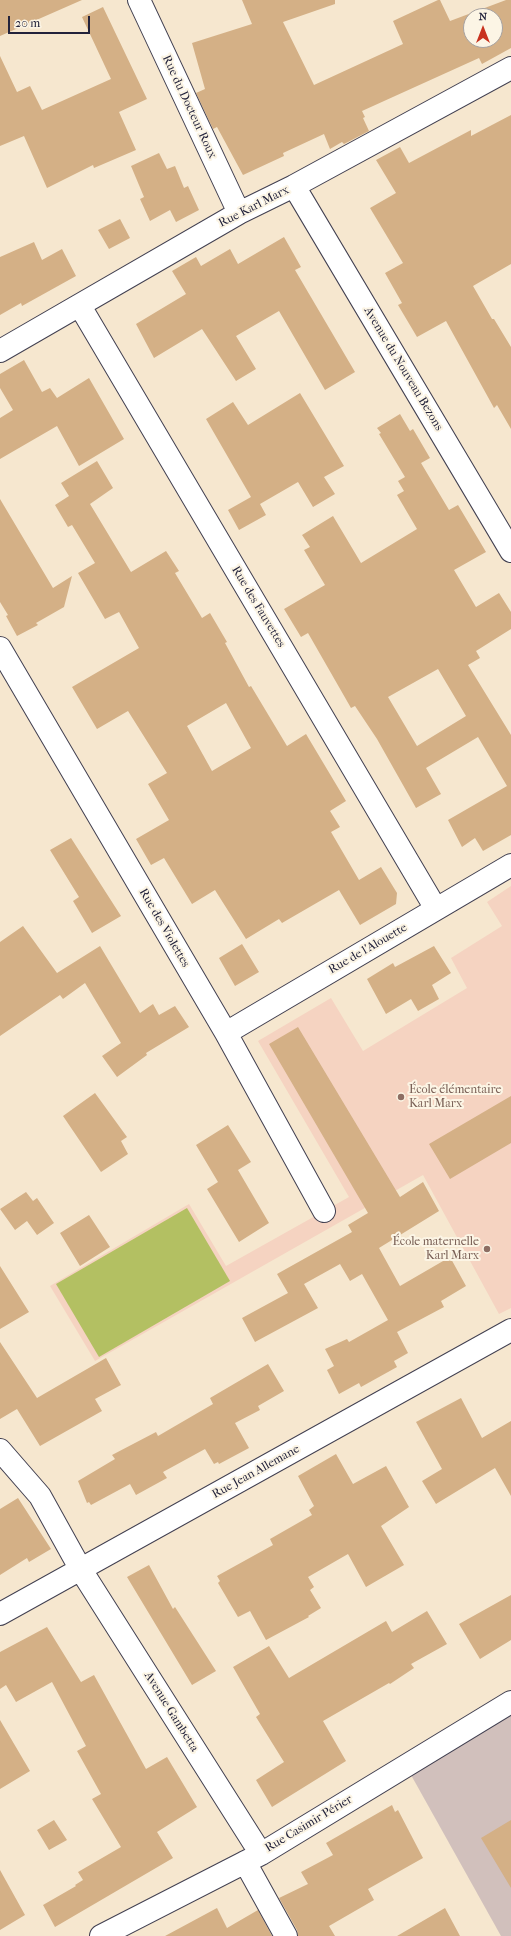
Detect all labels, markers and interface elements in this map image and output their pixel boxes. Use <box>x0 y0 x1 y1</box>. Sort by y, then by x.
scale bar <box>10 8 92 34</box>
north arrow <box>463 8 503 48</box>
text: N <box>479 10 487 23</box>
text: 20 m <box>15 16 40 30</box>
street label: Rue du Docteur Roux <box>159 53 219 161</box>
street label: Rue Karl Marx <box>216 183 292 231</box>
street label: Avenue du Nouveau Bezons <box>360 305 446 433</box>
street label: Rue des Fauvettes <box>228 564 288 650</box>
street label: Rue des Violettes <box>136 886 192 970</box>
street label: Rue de l'Alouette <box>326 921 410 977</box>
place label: École élémentaire Karl Marx <box>409 1083 501 1111</box>
marker: École élémentaire Karl Marx <box>396 1092 406 1102</box>
place label: École maternelle Karl Marx <box>393 1235 479 1263</box>
marker: École maternelle Karl Marx <box>482 1244 492 1254</box>
street label: Rue Jean Allemane <box>210 1442 302 1502</box>
street label: Avenue Gambetta <box>141 1669 201 1755</box>
street label: Rue Casimir Périer <box>263 1792 355 1856</box>

